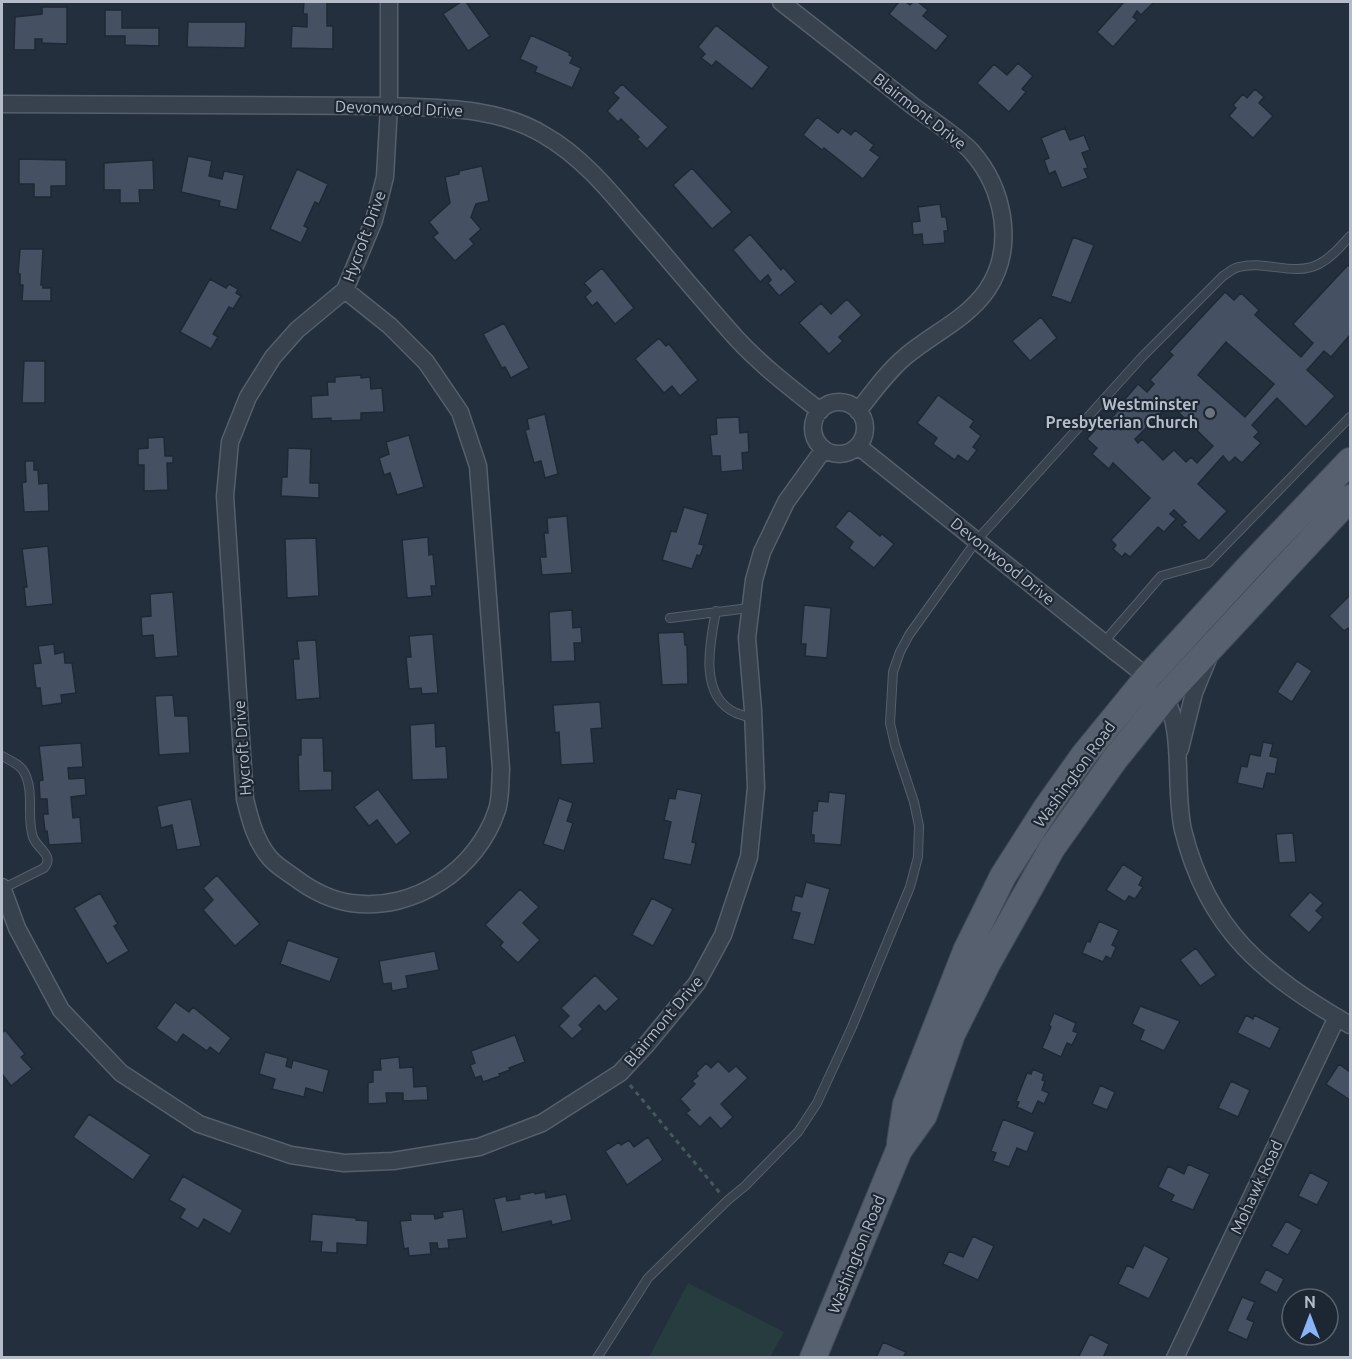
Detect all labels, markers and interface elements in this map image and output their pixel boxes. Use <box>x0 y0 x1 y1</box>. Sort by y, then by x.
street label: Blairmont Drive <box>870 69 970 153</box>
street label: Devonwood Drive <box>335 97 463 119</box>
street label: Hycroft Drive <box>339 188 389 284</box>
place label: Westminster Presbyterian Church <box>1045 395 1198 431</box>
marker: Westminster Presbyterian Church <box>1203 406 1217 420</box>
street label: Devonwood Drive <box>947 514 1059 608</box>
street label: Hycroft Drive <box>230 700 254 796</box>
street label: Washington Road <box>1030 718 1118 830</box>
street label: Blairmont Drive <box>620 972 706 1070</box>
street label: Mohawk Road <box>1226 1137 1286 1237</box>
street label: Washington Road <box>824 1192 888 1316</box>
north arrow <box>1280 1287 1340 1347</box>
text: N <box>1304 1293 1316 1311</box>

